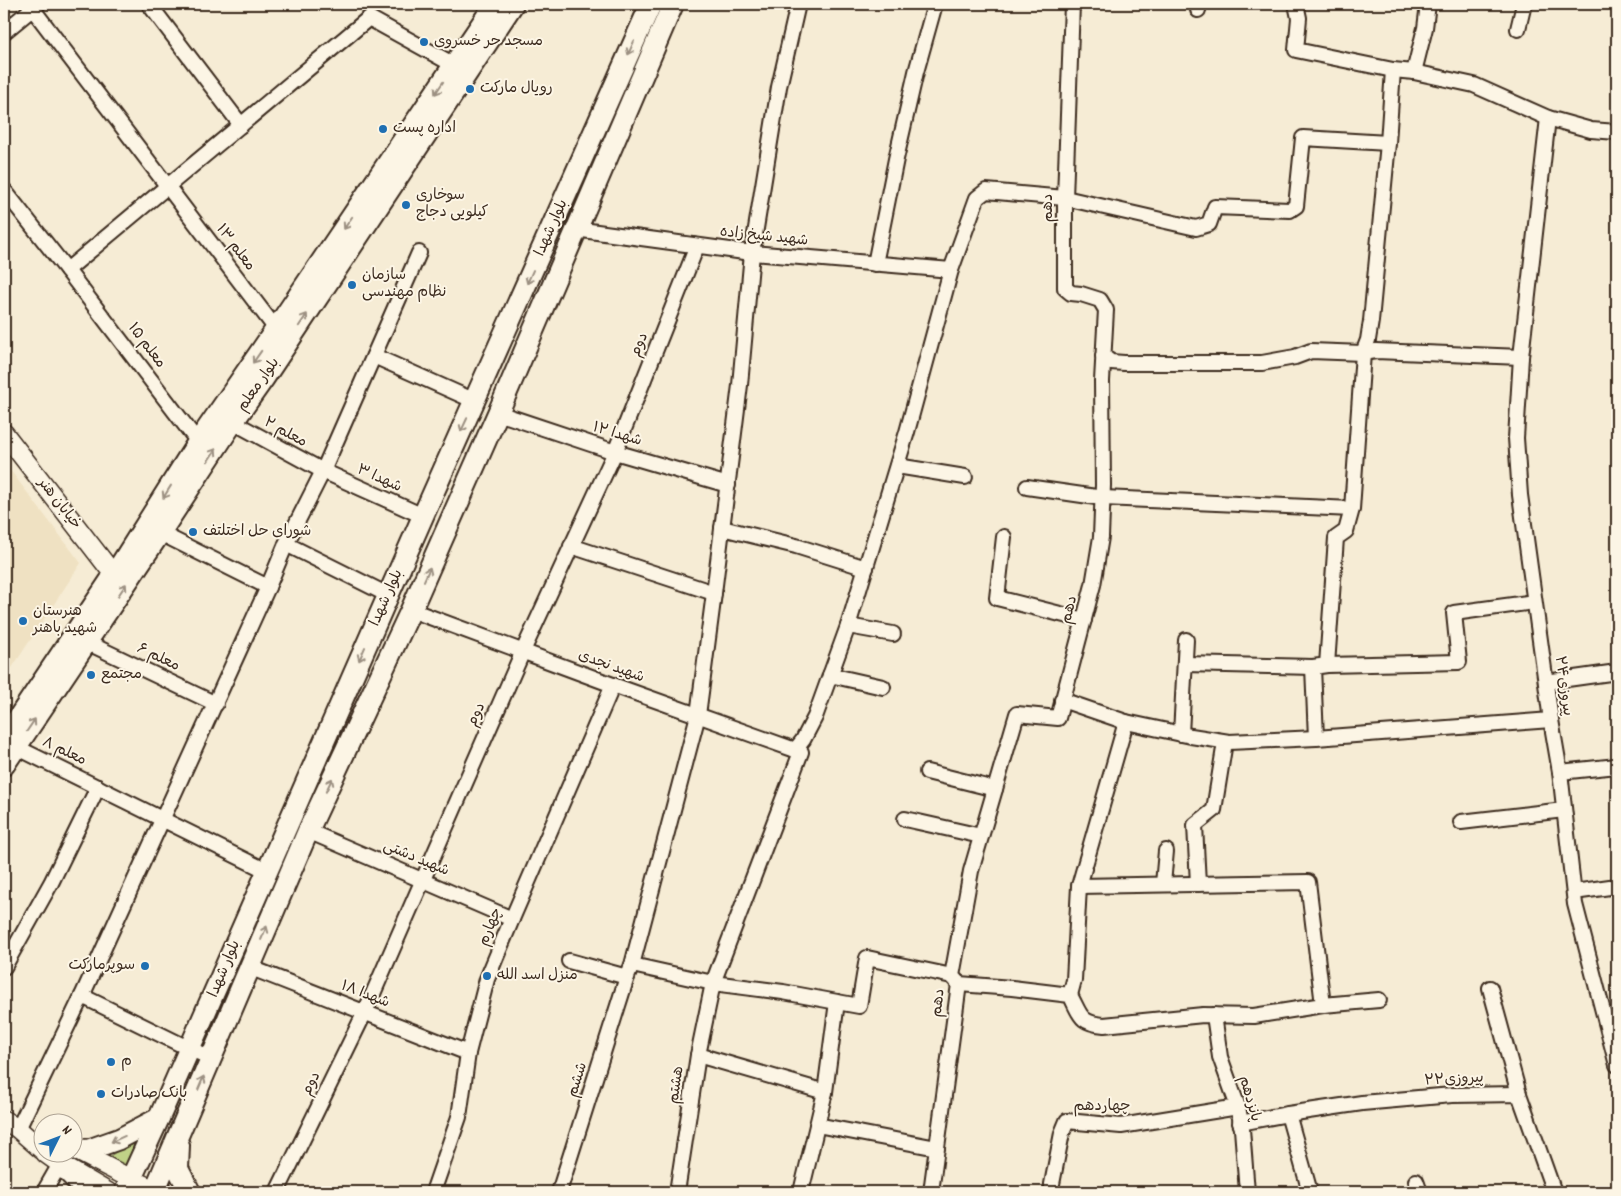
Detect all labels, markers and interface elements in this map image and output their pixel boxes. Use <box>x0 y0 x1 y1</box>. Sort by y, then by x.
place label: مسجد حر خسروی <box>434 31 543 53</box>
marker: مسجد حر خسروی <box>418 36 430 48</box>
one-way arrow <box>626 40 636 55</box>
place label: رویال مارکت <box>480 78 553 100</box>
one-way arrow <box>433 81 444 95</box>
marker: رویال مارکت <box>464 83 476 95</box>
place label: اداره پست <box>393 118 456 140</box>
marker: اداره پست <box>377 123 389 135</box>
place label: سوخاری کیلویی دجاج <box>416 185 488 224</box>
street label: دهم <box>1038 194 1060 222</box>
street label: بلوار شهدا <box>530 196 574 260</box>
marker: سوخاری کیلویی دجاج <box>400 199 412 211</box>
one-way arrow <box>343 216 353 230</box>
street label: معلم ۱۳ <box>210 220 260 276</box>
street label: شهید شیخ زاده <box>719 221 809 253</box>
place label: سازمان نظام مهندسی <box>362 265 446 304</box>
one-way arrow <box>525 269 535 284</box>
marker: سازمان نظام مهندسی <box>346 279 358 291</box>
one-way arrow <box>298 313 308 327</box>
street label: معلم ۱۵ <box>122 319 170 373</box>
street label: دوم <box>625 330 655 360</box>
one-way arrow <box>252 350 262 364</box>
street label: بلوار معلم <box>232 353 286 417</box>
street label: معلم ۲ <box>259 412 311 454</box>
one-way arrow <box>459 417 468 432</box>
street label: شهدا ۱۲ <box>590 417 644 453</box>
one-way arrow <box>207 448 217 462</box>
street label: شهدا ۳ <box>353 459 405 499</box>
street label: خیابان هنر <box>31 472 86 534</box>
one-way arrow <box>161 485 171 499</box>
place label: شورای حل اختلتف <box>203 521 311 543</box>
marker: شورای حل اختلتف <box>187 526 199 538</box>
street label: بلوار شهدا <box>365 566 409 630</box>
one-way arrow <box>422 567 432 582</box>
one-way arrow <box>117 583 127 597</box>
street label: دهم <box>1056 594 1084 626</box>
place label: هنرستان شهید باهنر <box>31 601 97 640</box>
marker: هنرستان شهید باهنر <box>17 615 29 627</box>
street label: معلم ۶ <box>133 638 183 678</box>
street label: شهید نجدی <box>575 645 647 689</box>
one-way arrow <box>357 646 367 661</box>
street label: پیروزی۲۴ <box>1548 655 1578 717</box>
place label: مجتمع <box>101 664 142 686</box>
marker: مجتمع <box>85 669 97 681</box>
street label: دوم <box>462 699 492 731</box>
one-way arrow <box>26 718 36 732</box>
street label: معلم ۸ <box>38 732 90 772</box>
one-way arrow <box>325 778 335 793</box>
street label: شهید دشتی <box>380 835 452 883</box>
street label: چهارم <box>473 905 509 949</box>
one-way arrow <box>259 926 269 941</box>
street label: بلوار شهدا <box>203 937 247 1001</box>
place label: سوپرمارکت <box>68 955 135 977</box>
marker: سوپرمارکت <box>139 960 151 972</box>
place label: منزل اسد الله <box>497 965 578 987</box>
marker: منزل اسد الله <box>481 970 493 982</box>
street label: شهدا ۱۸ <box>337 976 393 1014</box>
street label: دهم <box>926 988 952 1018</box>
place label: م <box>121 1051 132 1073</box>
marker: م <box>105 1056 117 1068</box>
street label: ششم <box>562 1060 594 1100</box>
street label: هشتم <box>663 1065 691 1105</box>
street label: پیروزی۲۲ <box>1424 1067 1484 1093</box>
street label: دوم <box>297 1068 327 1100</box>
street label: پانزدهم <box>1232 1074 1266 1124</box>
one-way arrow <box>197 1076 207 1091</box>
place label: بانک صادرات <box>111 1083 187 1105</box>
marker: بانک صادرات <box>95 1088 107 1100</box>
street label: چهاردهم <box>1073 1096 1131 1118</box>
north arrow <box>32 1114 82 1164</box>
text: N <box>56 1121 76 1140</box>
one-way arrow <box>111 1134 126 1144</box>

